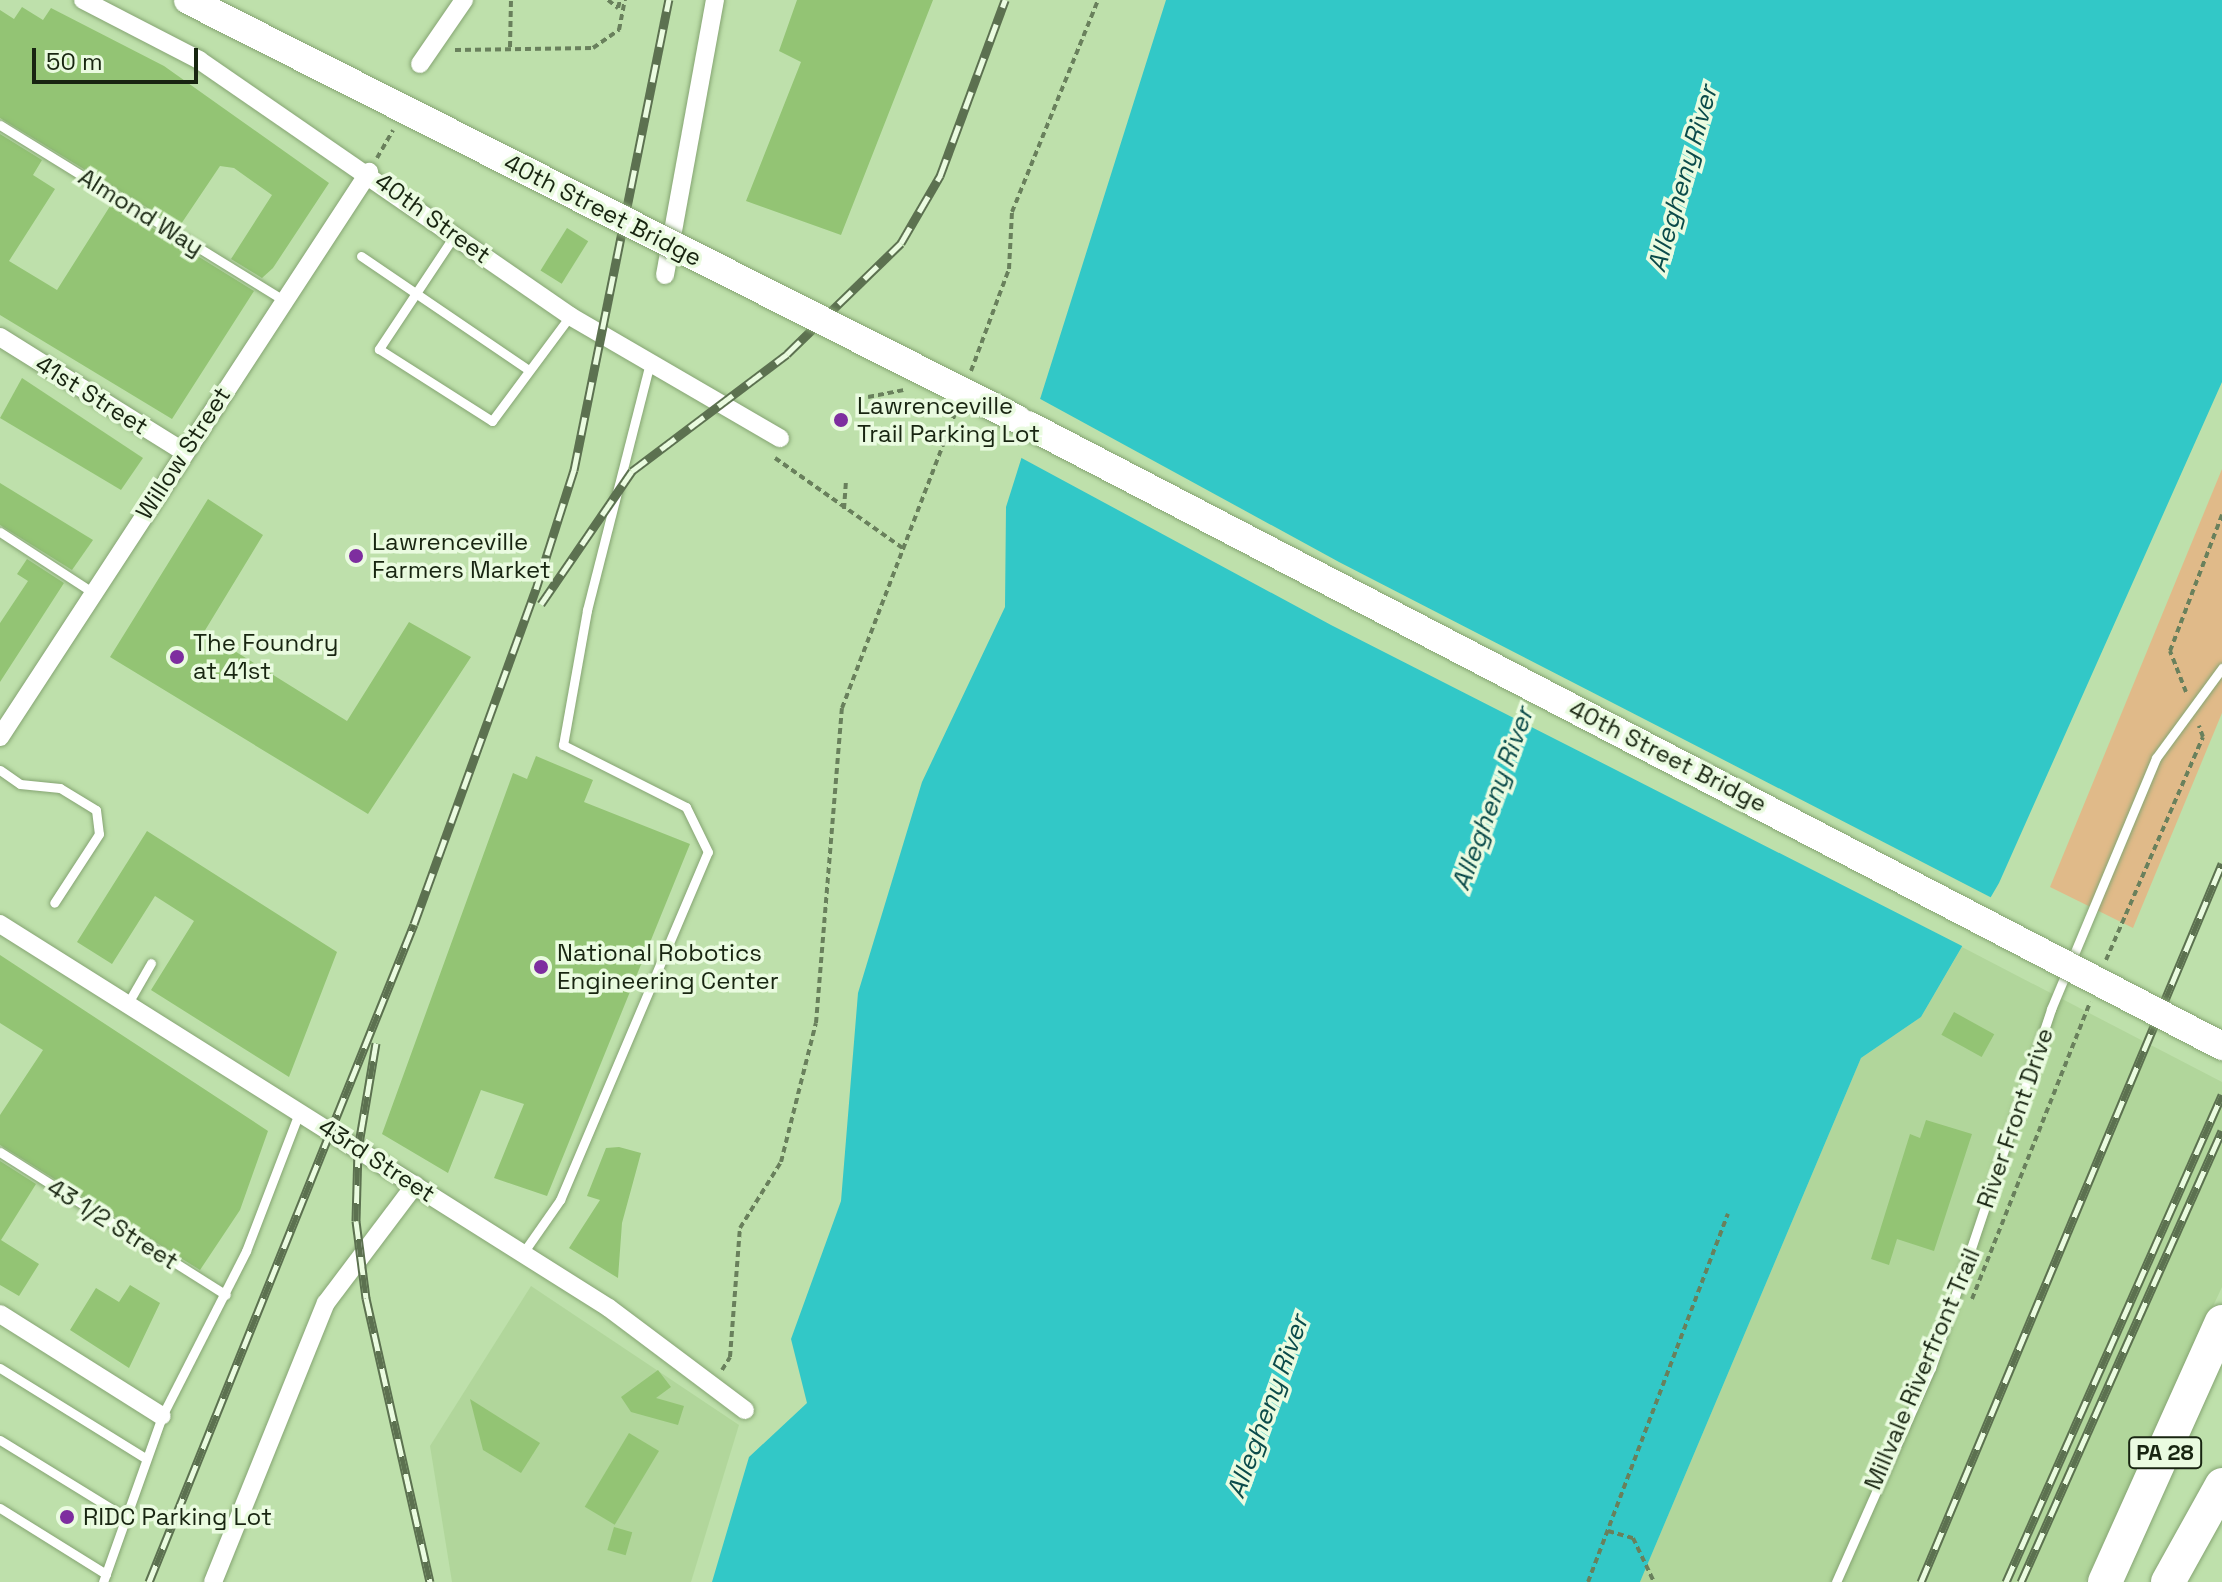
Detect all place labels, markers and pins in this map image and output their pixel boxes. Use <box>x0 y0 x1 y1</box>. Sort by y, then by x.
place label: Lawrenceville Trail Parking Lot <box>857 392 1040 448</box>
marker: Lawrenceville Trail Parking Lot <box>832 411 850 429</box>
place label: Lawrenceville Farmers Market <box>372 528 551 584</box>
marker: Lawrenceville Farmers Market <box>347 547 365 565</box>
place label: The Foundry at 41st <box>193 629 338 685</box>
marker: The Foundry at 41st <box>168 648 186 666</box>
place label: National Robotics Engineering Center <box>557 939 779 995</box>
marker: National Robotics Engineering Center <box>532 958 550 976</box>
place label: RIDC Parking Lot <box>83 1503 272 1531</box>
marker: RIDC Parking Lot <box>58 1508 76 1526</box>

